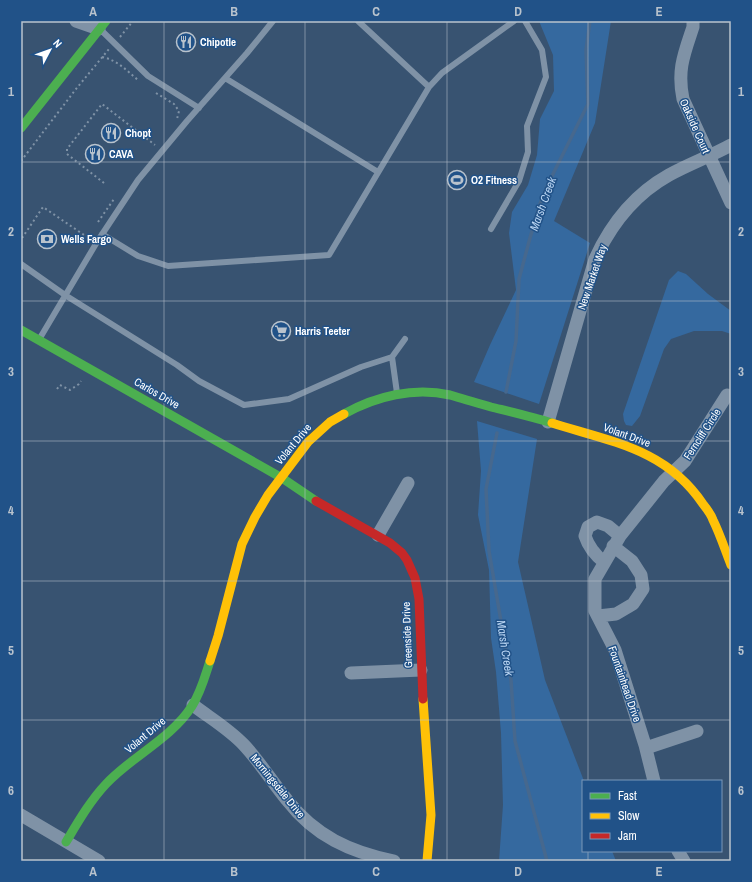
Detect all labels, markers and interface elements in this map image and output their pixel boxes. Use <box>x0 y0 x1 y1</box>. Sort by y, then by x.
text: A <box>89 3 97 20</box>
text: B <box>230 3 238 20</box>
text: C <box>372 3 380 20</box>
text: D <box>514 3 522 20</box>
text: E <box>655 3 663 20</box>
north arrow <box>30 30 70 70</box>
restaurant icon: Chipotle <box>175 31 197 53</box>
place label: Chipotle <box>200 35 236 49</box>
text: N <box>50 36 65 50</box>
text: 1 <box>8 83 14 100</box>
text: 1 <box>738 83 744 100</box>
street label: Oakside Court <box>677 97 713 156</box>
restaurant icon: Chopt <box>100 122 122 144</box>
place label: Chopt <box>125 126 151 140</box>
restaurant icon: CAVA <box>84 143 106 165</box>
place label: CAVA <box>109 147 134 161</box>
sports icon: O2 Fitness <box>446 169 468 191</box>
place label: O2 Fitness <box>471 173 517 187</box>
water label: Marsh Creek <box>526 174 561 233</box>
text: 2 <box>8 223 14 240</box>
text: 2 <box>738 223 744 240</box>
bank icon: Wells Fargo <box>36 228 58 250</box>
place label: Wells Fargo <box>61 232 112 246</box>
street label: New Market Way <box>574 242 610 312</box>
supermarket icon: Harris Teeter <box>270 320 292 342</box>
place label: Harris Teeter <box>295 324 350 338</box>
text: 3 <box>8 363 14 380</box>
text: 3 <box>738 363 744 380</box>
street label: Carlos Drive <box>132 374 182 412</box>
street label: Ferncliff Circle <box>680 406 724 462</box>
street label: Volant Drive <box>602 420 652 450</box>
street label: Volant Drive <box>272 421 314 467</box>
text: 4 <box>8 502 14 519</box>
text: 4 <box>738 502 744 519</box>
street label: Greenside Drive <box>399 602 415 668</box>
water label: Marsh Creek <box>493 619 517 678</box>
text: 5 <box>8 642 14 659</box>
text: 5 <box>738 642 744 659</box>
street label: Fountainhead Drive <box>605 644 645 724</box>
street label: Volant Drive <box>122 714 168 756</box>
street label: Morningsdale Drive <box>248 751 308 821</box>
legend <box>582 780 722 852</box>
text: 6 <box>8 782 14 799</box>
text: 6 <box>738 782 744 799</box>
text: Fast <box>618 788 637 804</box>
text: Slow <box>618 808 640 824</box>
text: Jam <box>618 828 637 844</box>
text: A <box>89 863 97 880</box>
text: B <box>230 863 238 880</box>
text: C <box>372 863 380 880</box>
text: D <box>514 863 522 880</box>
text: E <box>655 863 663 880</box>

